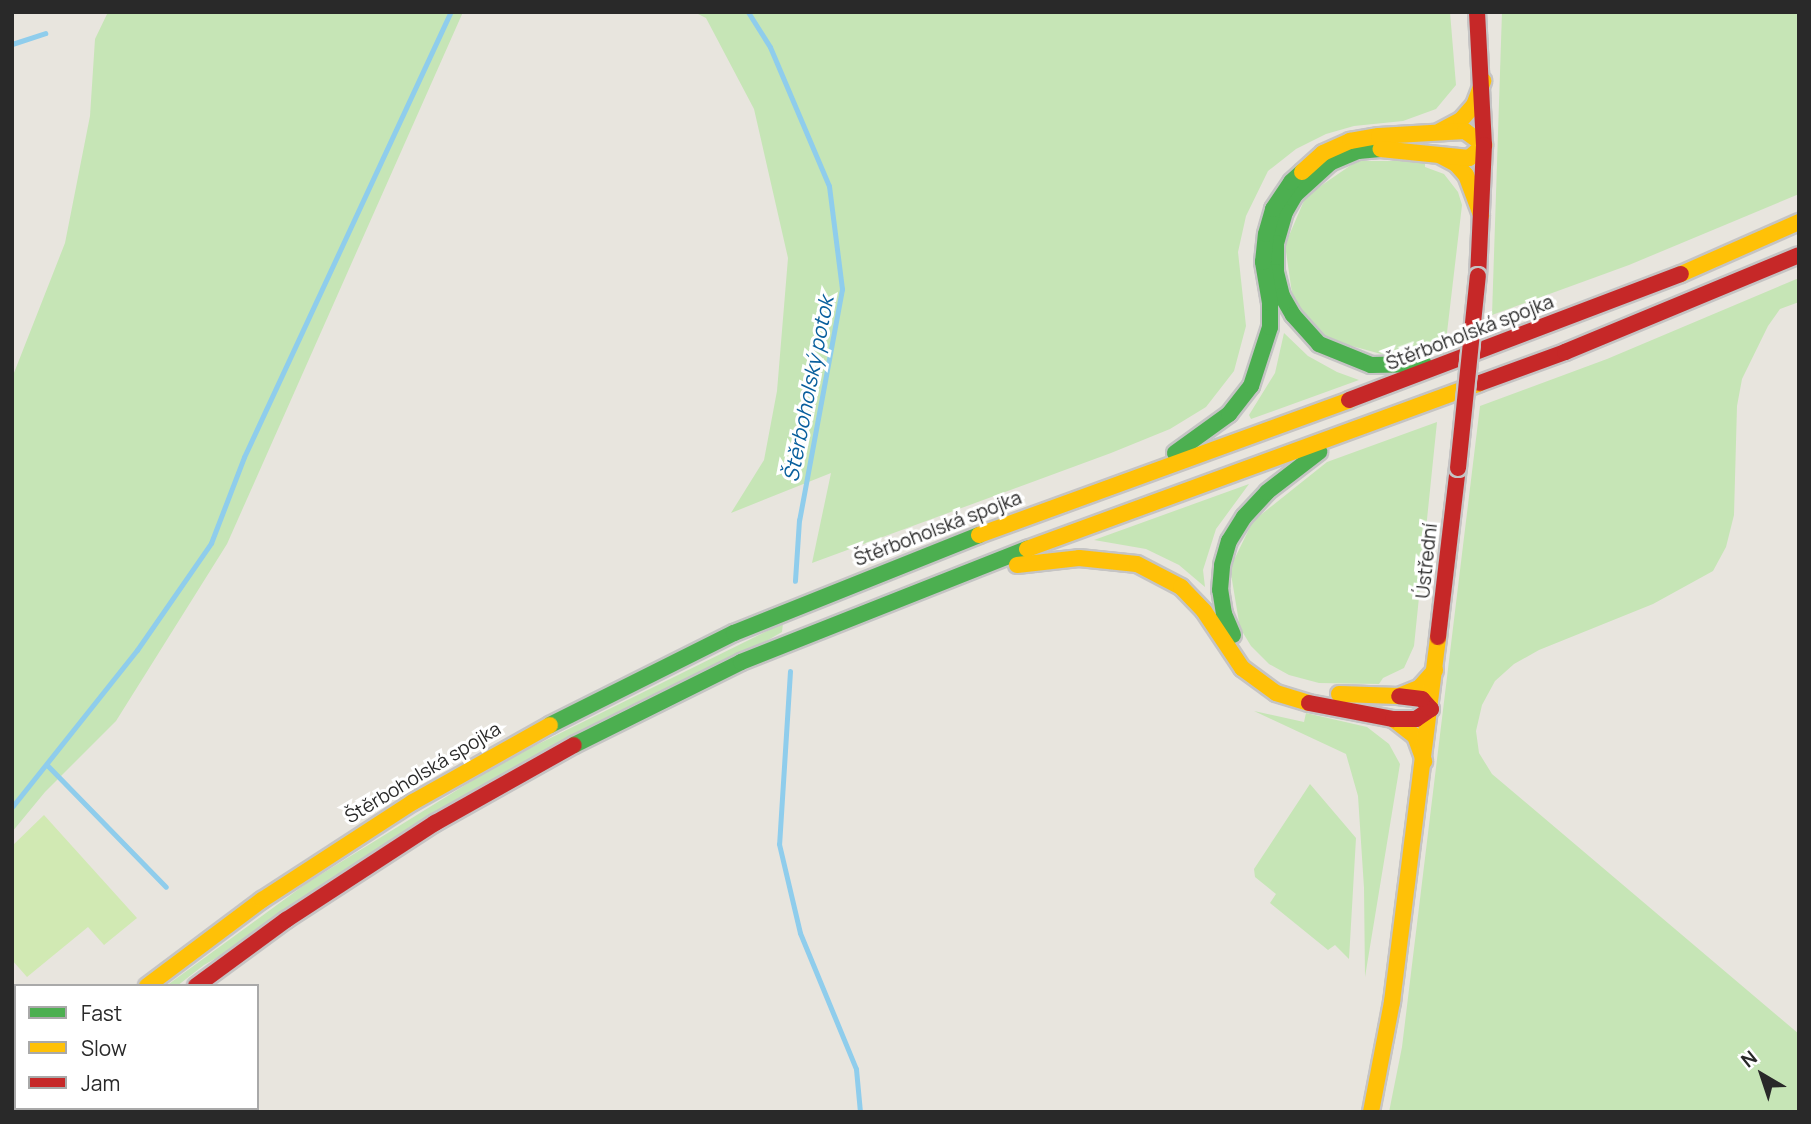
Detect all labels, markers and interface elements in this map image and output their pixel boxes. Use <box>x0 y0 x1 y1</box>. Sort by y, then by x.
street label: Štěrboholská spojka <box>1383 291 1557 375</box>
water label: Štěrboholský potok <box>778 294 838 484</box>
street label: Štěrboholská spojka <box>851 487 1025 571</box>
street label: Ústřední <box>1412 522 1442 600</box>
street label: Štěrboholská spojka <box>341 717 505 829</box>
legend <box>14 984 259 1110</box>
text: Fast <box>81 999 122 1027</box>
text: Slow <box>81 1034 127 1062</box>
north arrow <box>1727 1040 1797 1110</box>
text: N <box>1735 1044 1762 1073</box>
text: Jam <box>81 1069 120 1097</box>

